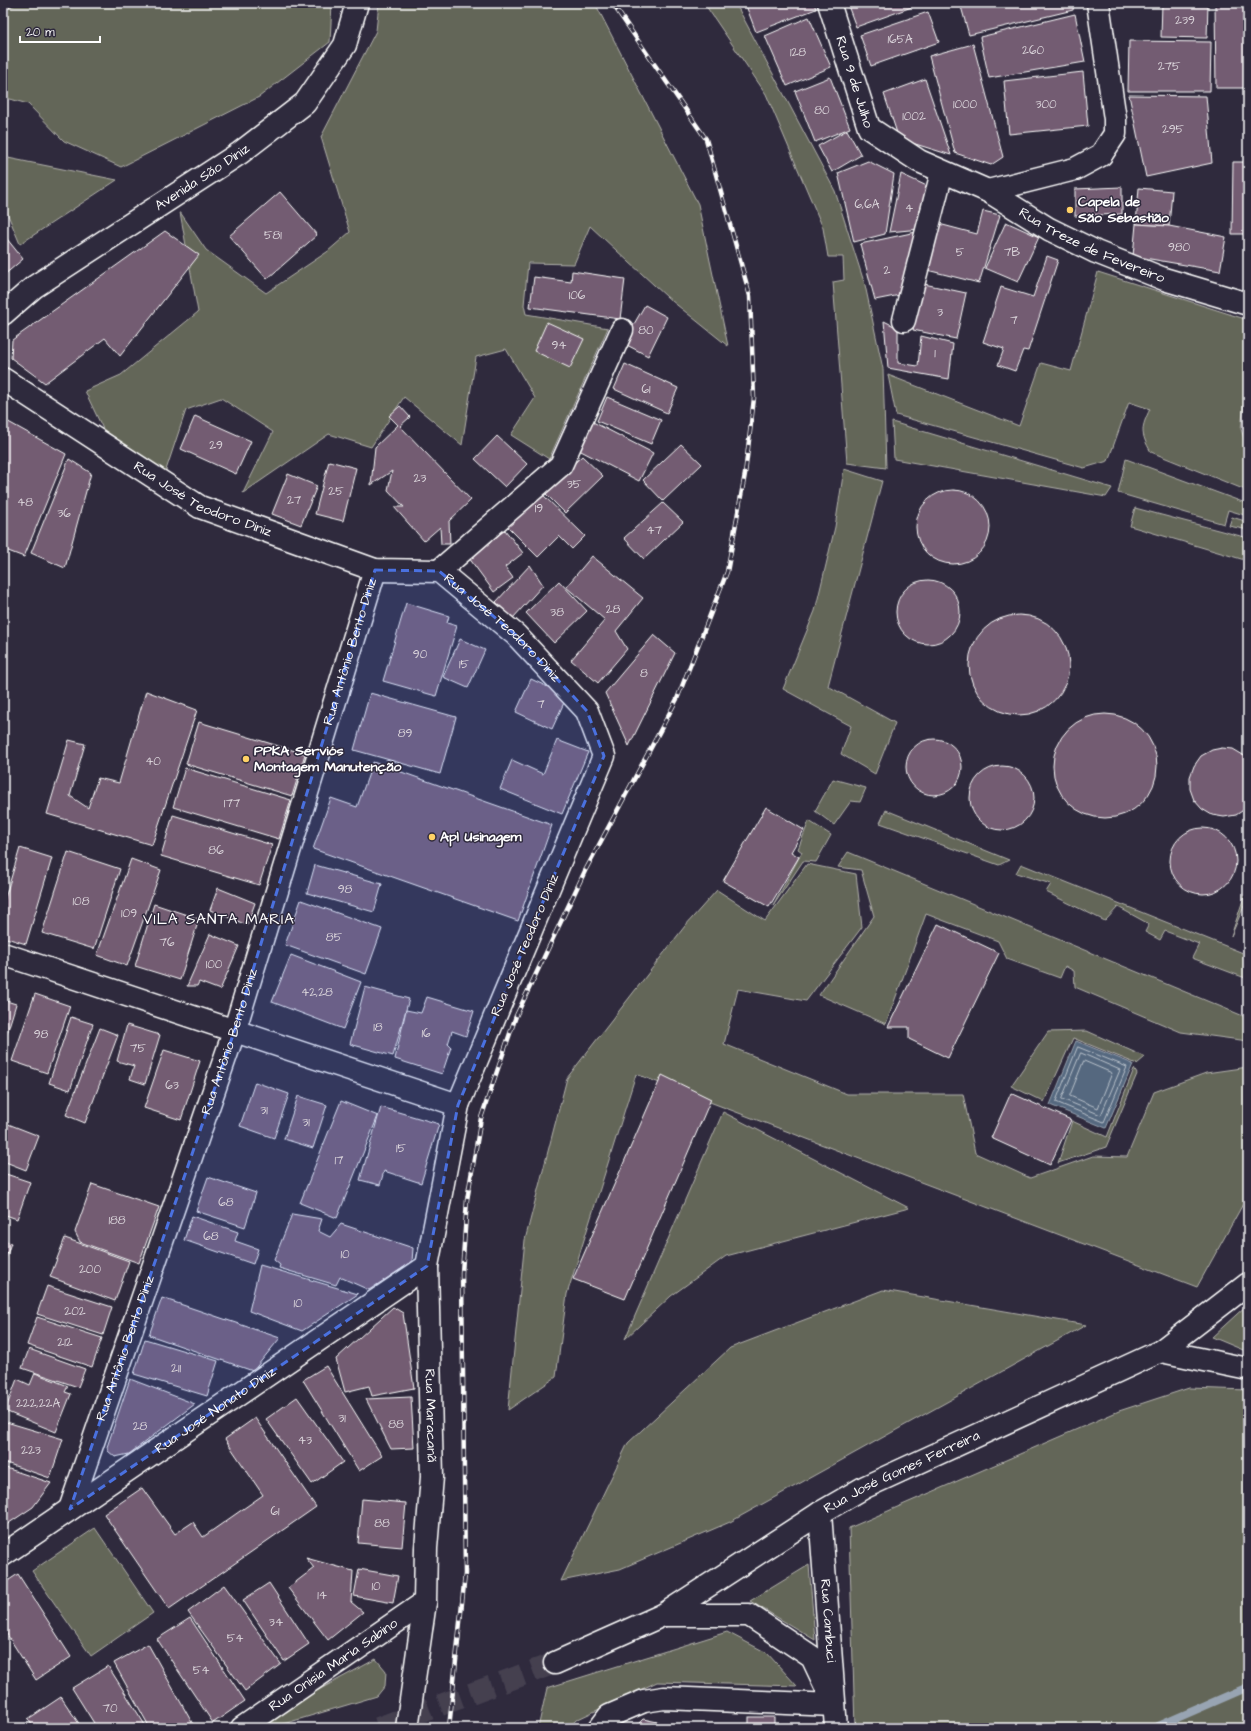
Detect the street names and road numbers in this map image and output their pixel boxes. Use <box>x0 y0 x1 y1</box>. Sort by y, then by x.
street label: Rua 9 de Julho <box>830 34 878 131</box>
street label: Avenida São Diniz <box>151 139 254 216</box>
street label: Rua Treze de Fevereiro <box>1015 203 1168 288</box>
street label: Rua José Teodoro Diniz <box>130 456 275 542</box>
street label: Rua José Teodoro Diniz <box>439 569 565 687</box>
street label: Rua Antônio Bento Diniz <box>318 576 382 728</box>
street label: Rua José Teodoro Diniz <box>486 871 564 1019</box>
street label: Rua Antônio Bento Diniz <box>196 966 263 1117</box>
street label: Rua Antônio Bento Diniz <box>91 1273 160 1424</box>
street label: Rua José Nonato Diniz <box>151 1362 280 1459</box>
street label: Rua Maracanã <box>419 1369 442 1463</box>
street label: Rua José Gomes Ferreira <box>820 1426 983 1519</box>
street label: Rua Cambuci <box>815 1578 841 1663</box>
street label: Rua Onísia Maria Sabino <box>265 1613 402 1717</box>

